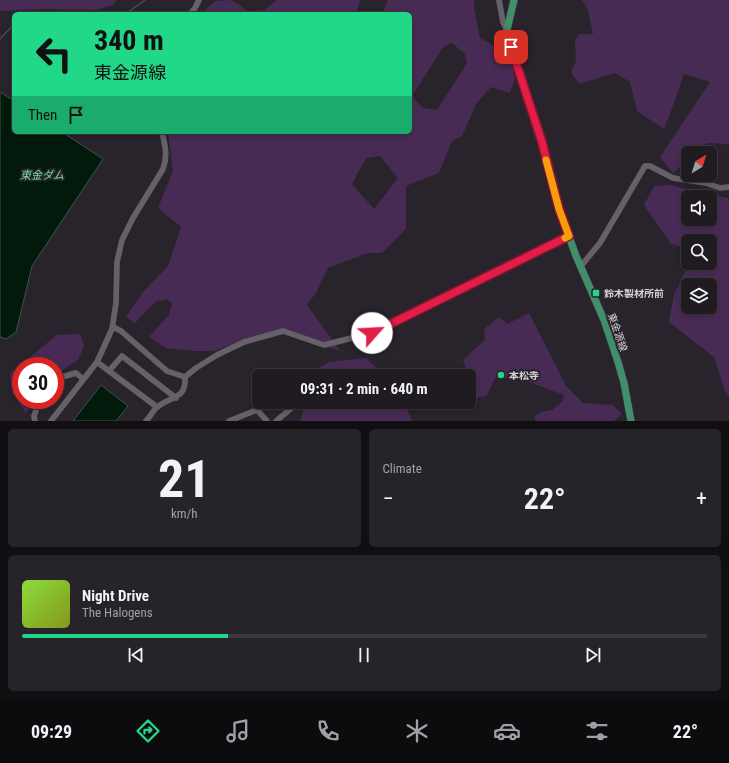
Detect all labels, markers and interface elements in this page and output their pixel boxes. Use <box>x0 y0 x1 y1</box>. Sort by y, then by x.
text: 340 m <box>94 24 164 57</box>
icon: left <box>28 28 80 80</box>
pin <box>494 30 528 64</box>
icon: arrive <box>500 36 522 58</box>
text: 東金源線 <box>94 62 166 83</box>
icon: arrive <box>65 104 87 126</box>
text: Then <box>28 106 57 124</box>
north arrow <box>681 146 717 182</box>
map controls <box>681 146 717 314</box>
water label: 東金ダム <box>20 169 64 182</box>
button: sound <box>681 190 717 226</box>
button: search <box>681 234 717 270</box>
button: layers <box>681 278 717 314</box>
marker: 鈴木製材所前 <box>591 288 601 298</box>
place label: 鈴木製材所前 <box>604 288 664 299</box>
street label: 東金源線 <box>606 311 629 353</box>
position arrow <box>351 312 393 354</box>
speed limit sign: 30 <box>12 357 64 409</box>
marker: 本松寺 <box>496 370 506 380</box>
place label: 本松寺 <box>508 370 539 381</box>
text: 09:31 · 2 min · 640 m <box>300 380 428 398</box>
text: 21 <box>158 449 211 510</box>
text: Climate <box>383 461 422 476</box>
text: 22° <box>524 481 566 516</box>
text: − <box>383 486 394 511</box>
text: + <box>696 486 707 511</box>
text: km/h <box>171 506 198 521</box>
text: Night Drive <box>82 587 149 605</box>
text: The Halogens <box>82 605 153 620</box>
icon: previous <box>125 644 147 666</box>
icon: pause <box>353 644 375 666</box>
icon: next <box>582 644 604 666</box>
icon: directions <box>134 717 162 745</box>
icon: music <box>224 717 252 745</box>
icon: phone <box>314 717 342 745</box>
icon: climate <box>403 717 431 745</box>
icon: car <box>493 717 521 745</box>
icon: filters <box>583 717 611 745</box>
text: 09:29 <box>31 721 72 742</box>
text: 22° <box>673 721 698 742</box>

